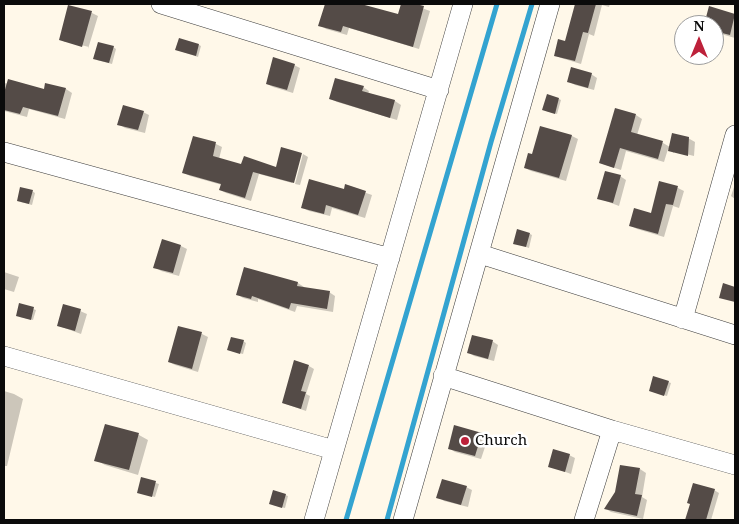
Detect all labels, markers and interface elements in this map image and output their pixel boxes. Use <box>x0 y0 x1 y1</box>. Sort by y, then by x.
north arrow <box>674 15 724 65</box>
text: N <box>693 16 705 35</box>
place label: Church <box>475 432 527 450</box>
marker: Church <box>459 435 471 447</box>

